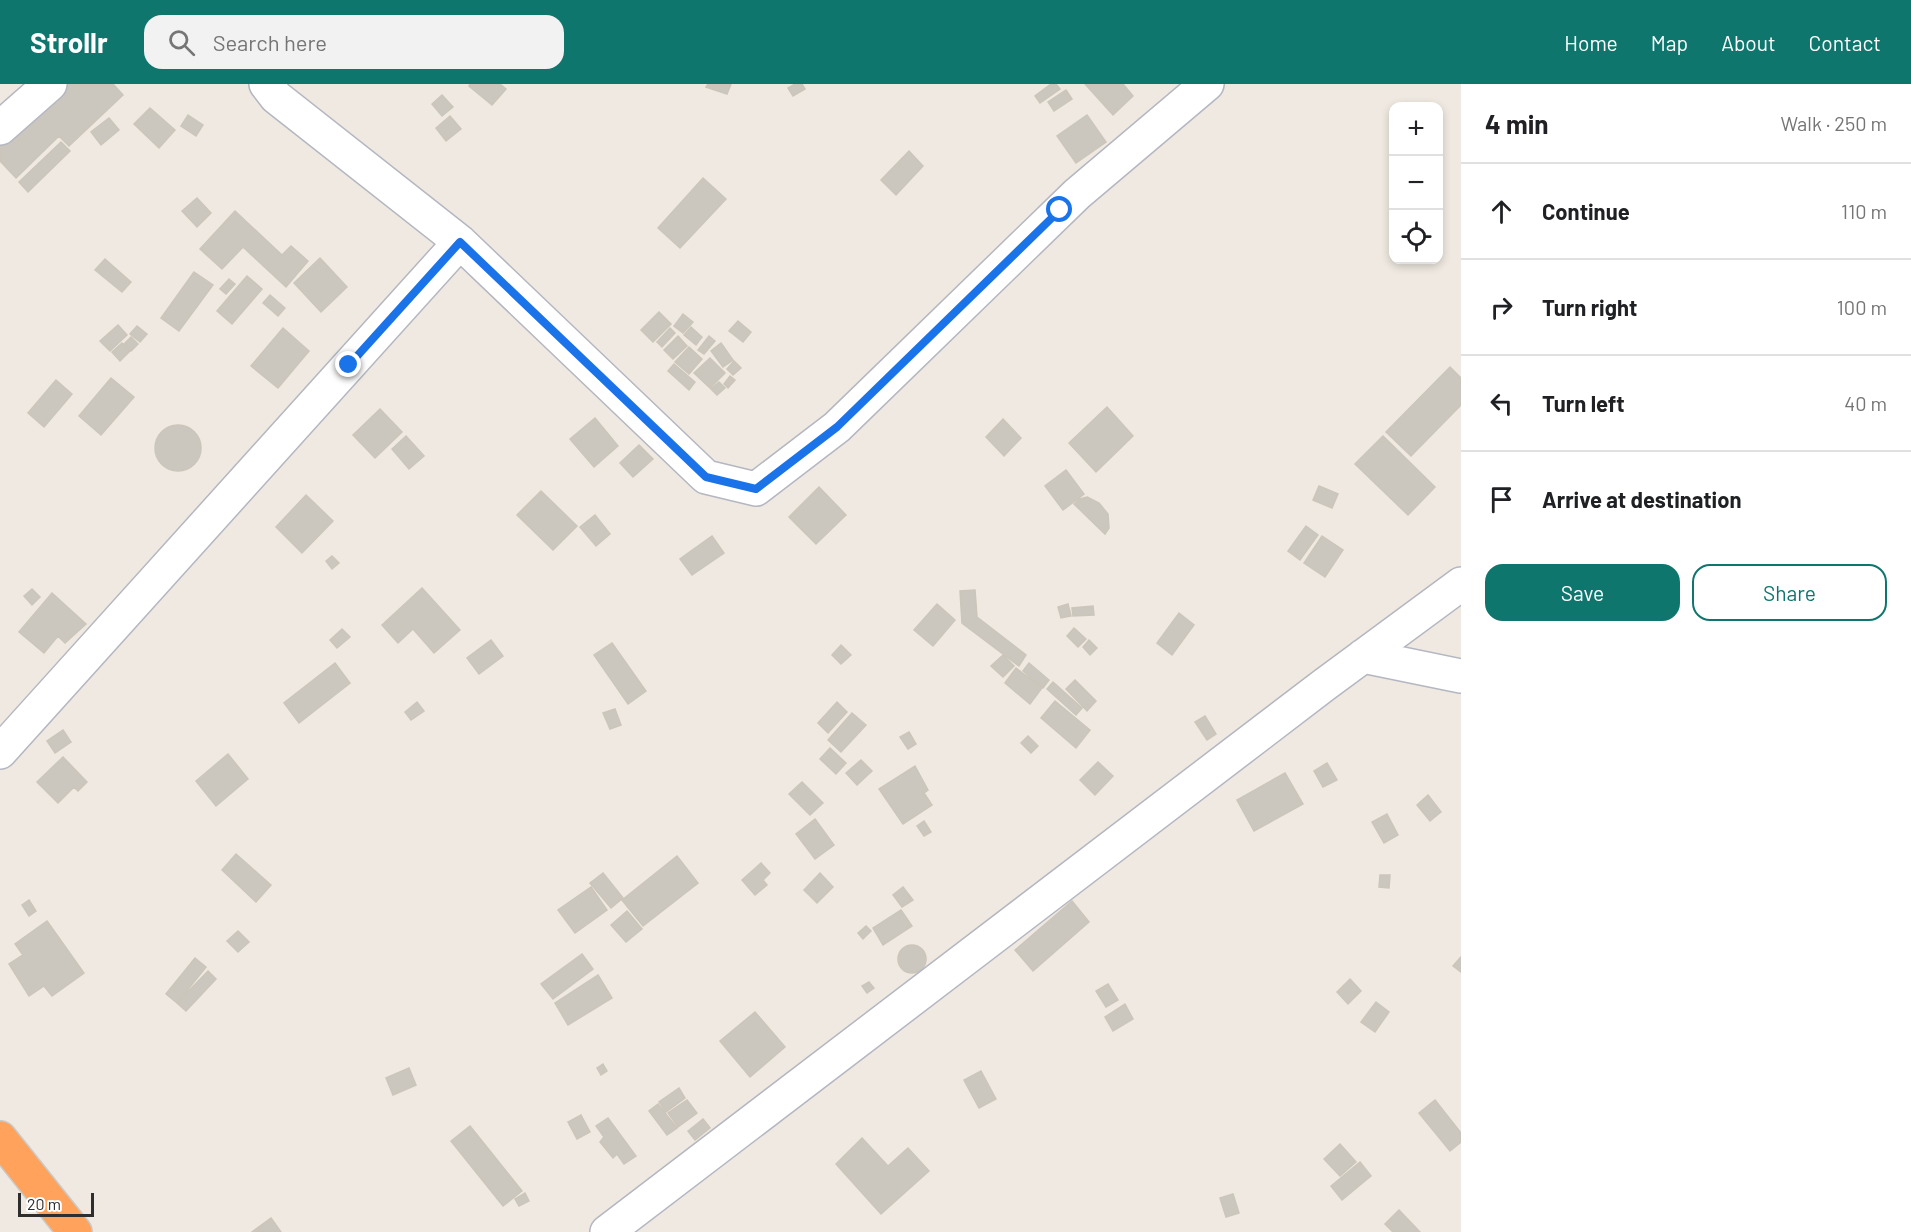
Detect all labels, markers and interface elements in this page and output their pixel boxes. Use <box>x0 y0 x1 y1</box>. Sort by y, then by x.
search box <box>144 15 564 69</box>
text: Strollr <box>30 25 108 59</box>
icon: search <box>165 26 198 59</box>
text: Search here <box>213 29 327 55</box>
text: Home <box>1564 30 1618 55</box>
text: Map <box>1651 30 1688 55</box>
text: About <box>1721 30 1776 55</box>
text: Contact <box>1809 30 1881 55</box>
map controls <box>1389 102 1443 264</box>
button: + <box>1389 102 1443 156</box>
text: 4 min <box>1485 108 1549 139</box>
text: Walk · 250 m <box>1781 111 1887 135</box>
button: − <box>1389 156 1443 210</box>
icon: ahead <box>1485 195 1518 228</box>
route start <box>1046 196 1072 222</box>
text: Continue <box>1542 198 1630 224</box>
text: 110 m <box>1841 199 1887 223</box>
button: locate <box>1389 210 1443 264</box>
icon: right <box>1485 291 1518 324</box>
text: Turn right <box>1542 294 1637 320</box>
text: 100 m <box>1837 295 1887 319</box>
route end <box>335 351 361 377</box>
icon: left <box>1485 387 1518 420</box>
text: Turn left <box>1542 390 1625 416</box>
text: 40 m <box>1844 391 1887 415</box>
icon: arrive <box>1485 483 1518 516</box>
text: Arrive at destination <box>1542 486 1741 512</box>
button: Save <box>1485 564 1680 621</box>
button: Share <box>1692 564 1887 621</box>
scale bar <box>18 1190 94 1218</box>
text: 20 m <box>27 1194 61 1213</box>

